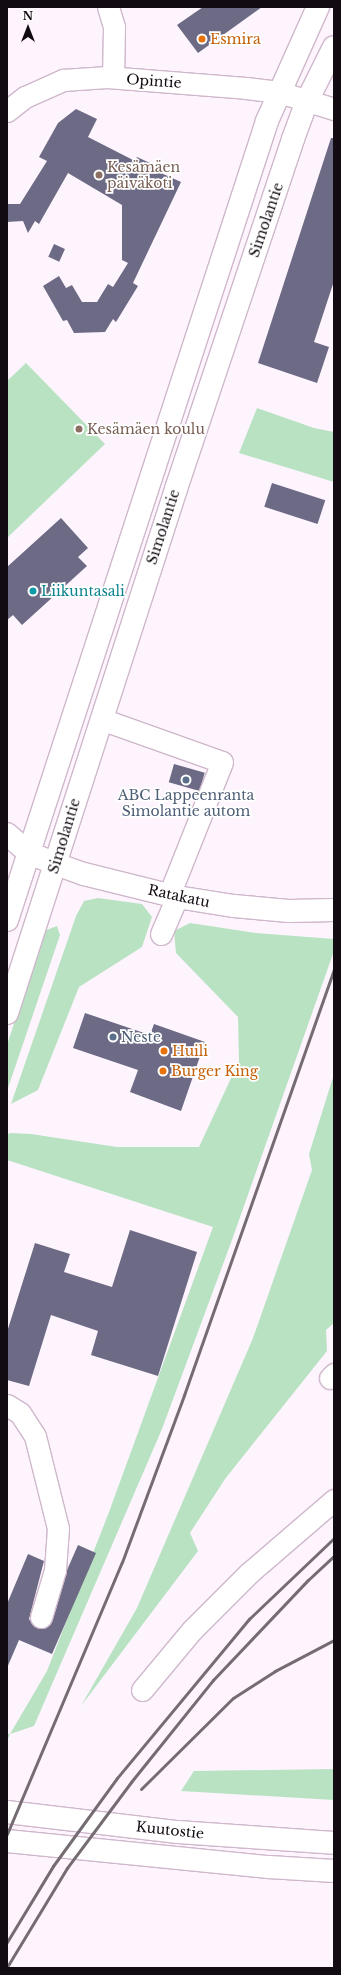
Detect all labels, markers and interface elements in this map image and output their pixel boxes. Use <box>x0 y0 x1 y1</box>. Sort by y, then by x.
north arrow <box>8 8 48 48</box>
text: N <box>23 9 33 23</box>
place label: Esmira <box>210 31 261 47</box>
marker: Esmira <box>197 34 207 44</box>
street label: Opintie <box>126 71 182 91</box>
place label: Kesämäen päiväkoti <box>107 159 180 192</box>
marker: Kesämäen päiväkoti <box>94 170 104 180</box>
street label: Simolantie <box>245 180 287 260</box>
place label: Kesämäen koulu <box>87 421 205 437</box>
marker: Kesämäen koulu <box>74 424 84 434</box>
street label: Simolantie <box>143 487 183 567</box>
place label: Liikuntasali <box>41 583 125 599</box>
marker: Liikuntasali <box>28 586 38 596</box>
marker: ABC Lappeenranta Simolantie autom <box>181 775 191 785</box>
place label: ABC Lappeenranta Simolantie autom <box>118 787 254 820</box>
street label: Simolantie <box>45 796 83 876</box>
street label: Ratakatu <box>146 881 212 911</box>
place label: Neste <box>121 1029 161 1045</box>
marker: Neste <box>108 1032 118 1042</box>
place label: Huili <box>172 1043 208 1059</box>
marker: Huili <box>159 1046 169 1056</box>
place label: Burger King <box>171 1063 258 1079</box>
marker: Burger King <box>158 1066 168 1076</box>
street label: Kuutostie <box>135 1818 205 1842</box>

